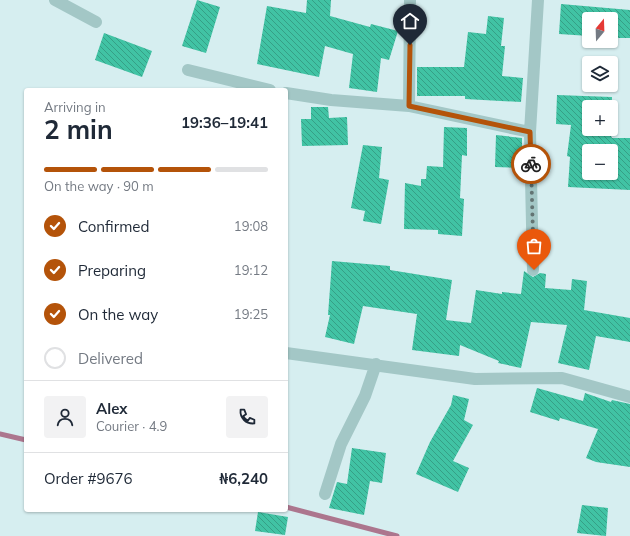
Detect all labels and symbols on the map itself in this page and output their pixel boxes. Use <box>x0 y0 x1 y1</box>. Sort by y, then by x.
pin <box>393 4 427 45</box>
north arrow <box>582 12 618 48</box>
courier <box>511 144 551 184</box>
pin <box>517 229 551 270</box>

